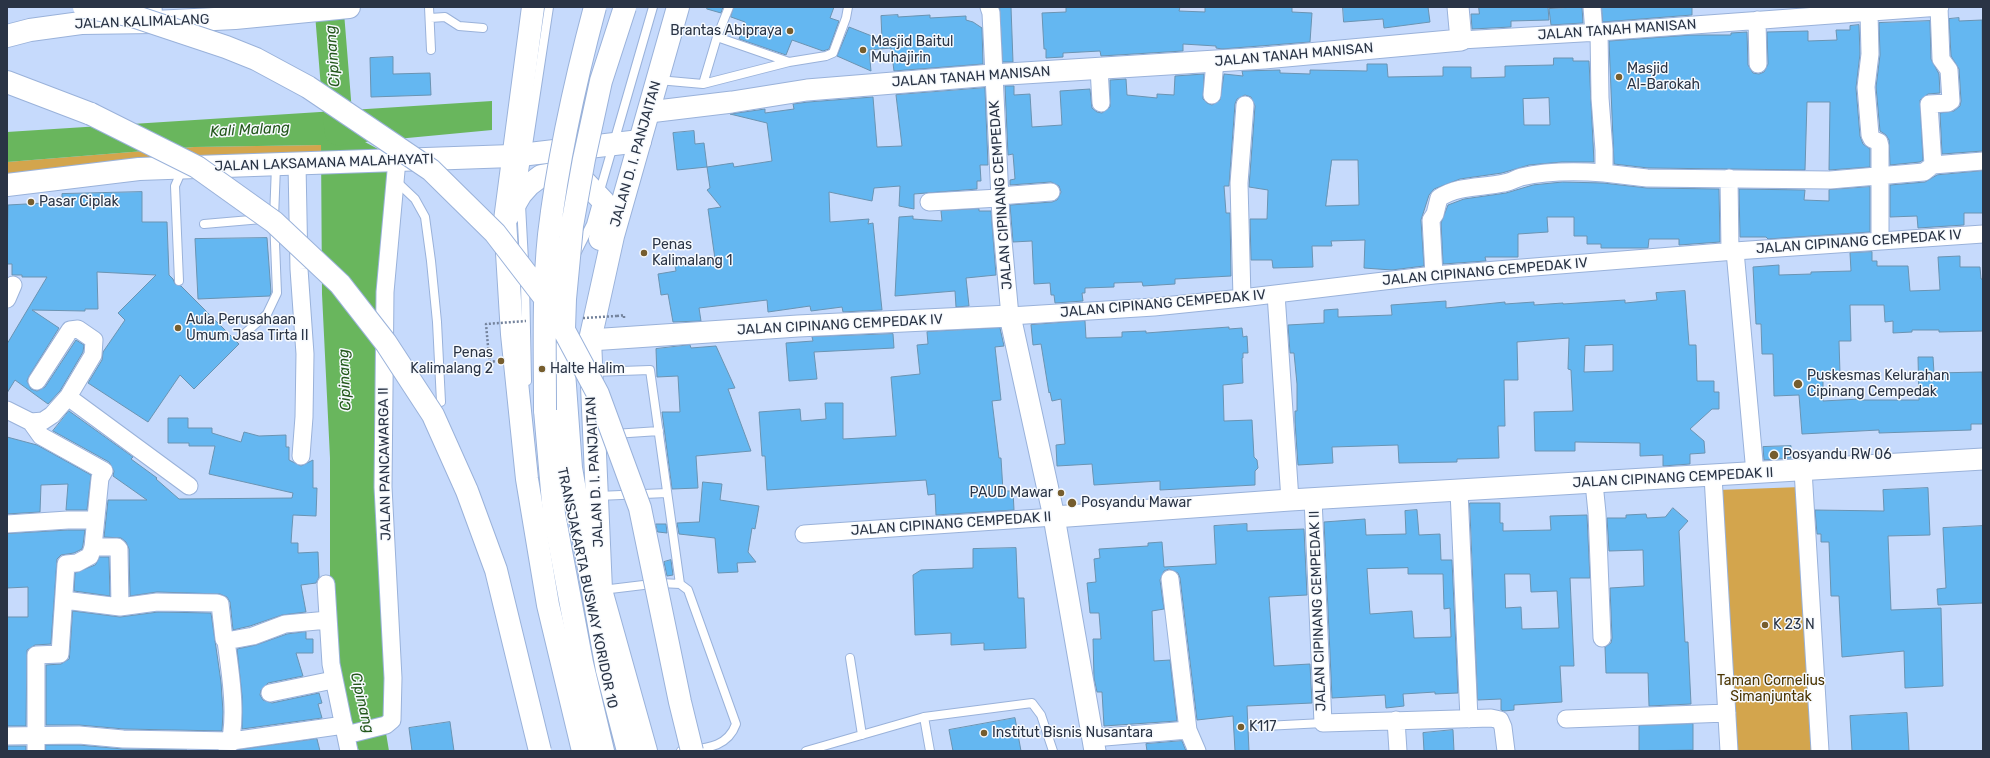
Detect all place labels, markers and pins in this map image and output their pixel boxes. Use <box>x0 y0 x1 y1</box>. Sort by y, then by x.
place label: Brantas Abipraya <box>670 23 782 39</box>
marker: Brantas Abipraya <box>785 26 795 36</box>
place label: Masjid Baitul Muhajirin <box>871 34 953 66</box>
marker: Masjid Baitul Muhajirin <box>858 45 868 55</box>
place label: Masjid Al-Barokah <box>1627 61 1700 94</box>
marker: Masjid Al-Barokah <box>1614 72 1624 82</box>
place label: Pasar Ciplak <box>39 194 119 210</box>
marker: Pasar Ciplak <box>26 197 36 207</box>
place label: Penas Kalimalang 1 <box>652 237 732 270</box>
marker: Penas Kalimalang 1 <box>639 248 649 258</box>
place label: Aula Perusahaan Umum Jasa Tirta II <box>186 312 308 344</box>
marker: Aula Perusahaan Umum Jasa Tirta II <box>173 323 183 333</box>
place label: Penas Kalimalang 2 <box>410 345 493 378</box>
marker: Penas Kalimalang 2 <box>496 356 506 366</box>
place label: Halte Halim <box>550 361 625 377</box>
marker: Halte Halim <box>537 364 547 374</box>
place label: Puskesmas Kelurahan Cipinang Cempedak <box>1807 368 1950 400</box>
marker: Puskesmas Kelurahan Cipinang Cempedak <box>1792 378 1804 390</box>
place label: Posyandu RW 06 <box>1783 447 1892 463</box>
marker: Posyandu RW 06 <box>1768 449 1780 461</box>
place label: PAUD Mawar <box>970 485 1053 501</box>
marker: PAUD Mawar <box>1056 488 1066 498</box>
place label: Posyandu Mawar <box>1081 495 1192 511</box>
marker: Posyandu Mawar <box>1066 497 1078 509</box>
place label: K 23 N <box>1773 617 1815 633</box>
marker: K 23 N <box>1760 620 1770 630</box>
place label: K117 <box>1249 719 1276 735</box>
marker: K117 <box>1236 722 1246 732</box>
place label: Institut Bisnis Nusantara <box>992 725 1153 741</box>
marker: Institut Bisnis Nusantara <box>979 728 989 738</box>

